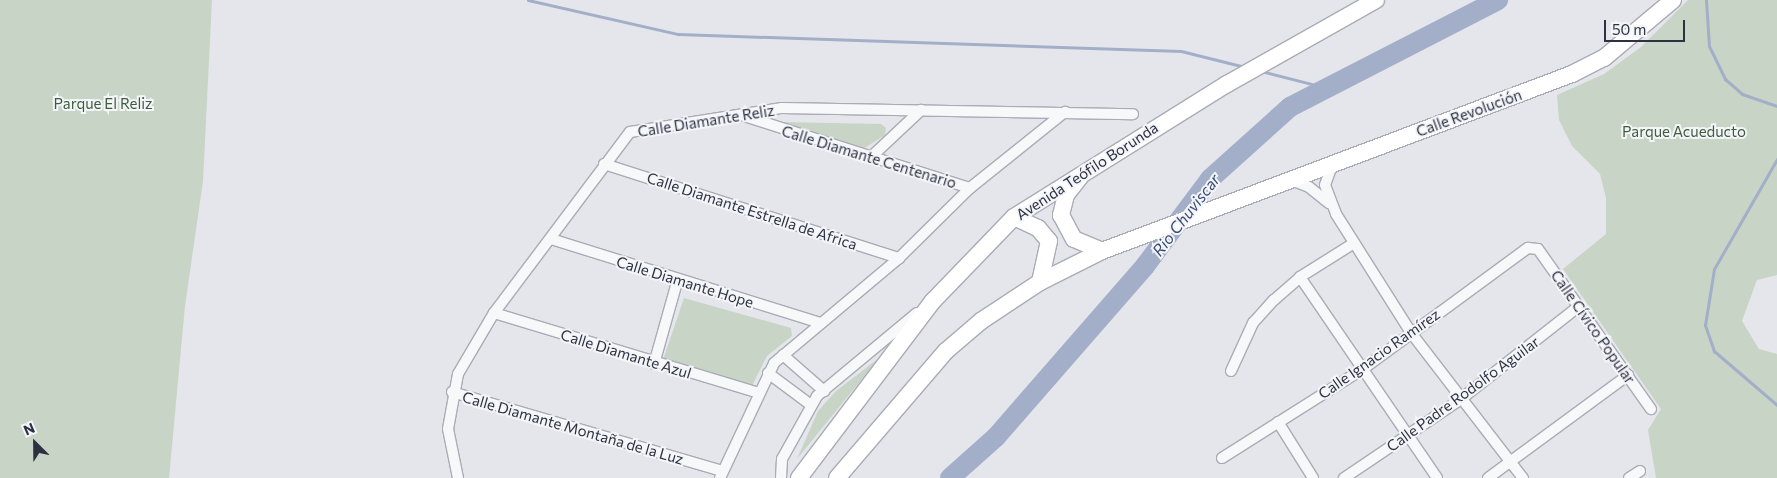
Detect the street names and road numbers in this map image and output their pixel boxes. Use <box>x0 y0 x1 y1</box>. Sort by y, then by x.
street label: Calle Revolución <box>1414 86 1524 140</box>
street label: Calle Diamante Reliz <box>636 101 776 141</box>
street label: Avenida Teófilo Borunda <box>1013 118 1161 224</box>
street label: Calle Diamante Centenario <box>780 122 958 192</box>
street label: Calle Diamante Estrella de Africa <box>645 168 859 254</box>
street label: Calle Diamante Hope <box>614 253 756 311</box>
street label: Calle Cívico Popular <box>1547 267 1639 387</box>
street label: Calle Ignacio Ramírez <box>1315 305 1443 403</box>
street label: Calle Diamante Azul <box>559 326 693 382</box>
street label: Calle Padre Rodolfo Aguilar <box>1383 333 1543 455</box>
street label: Calle Diamante Montaña de la Luz <box>460 388 686 468</box>

